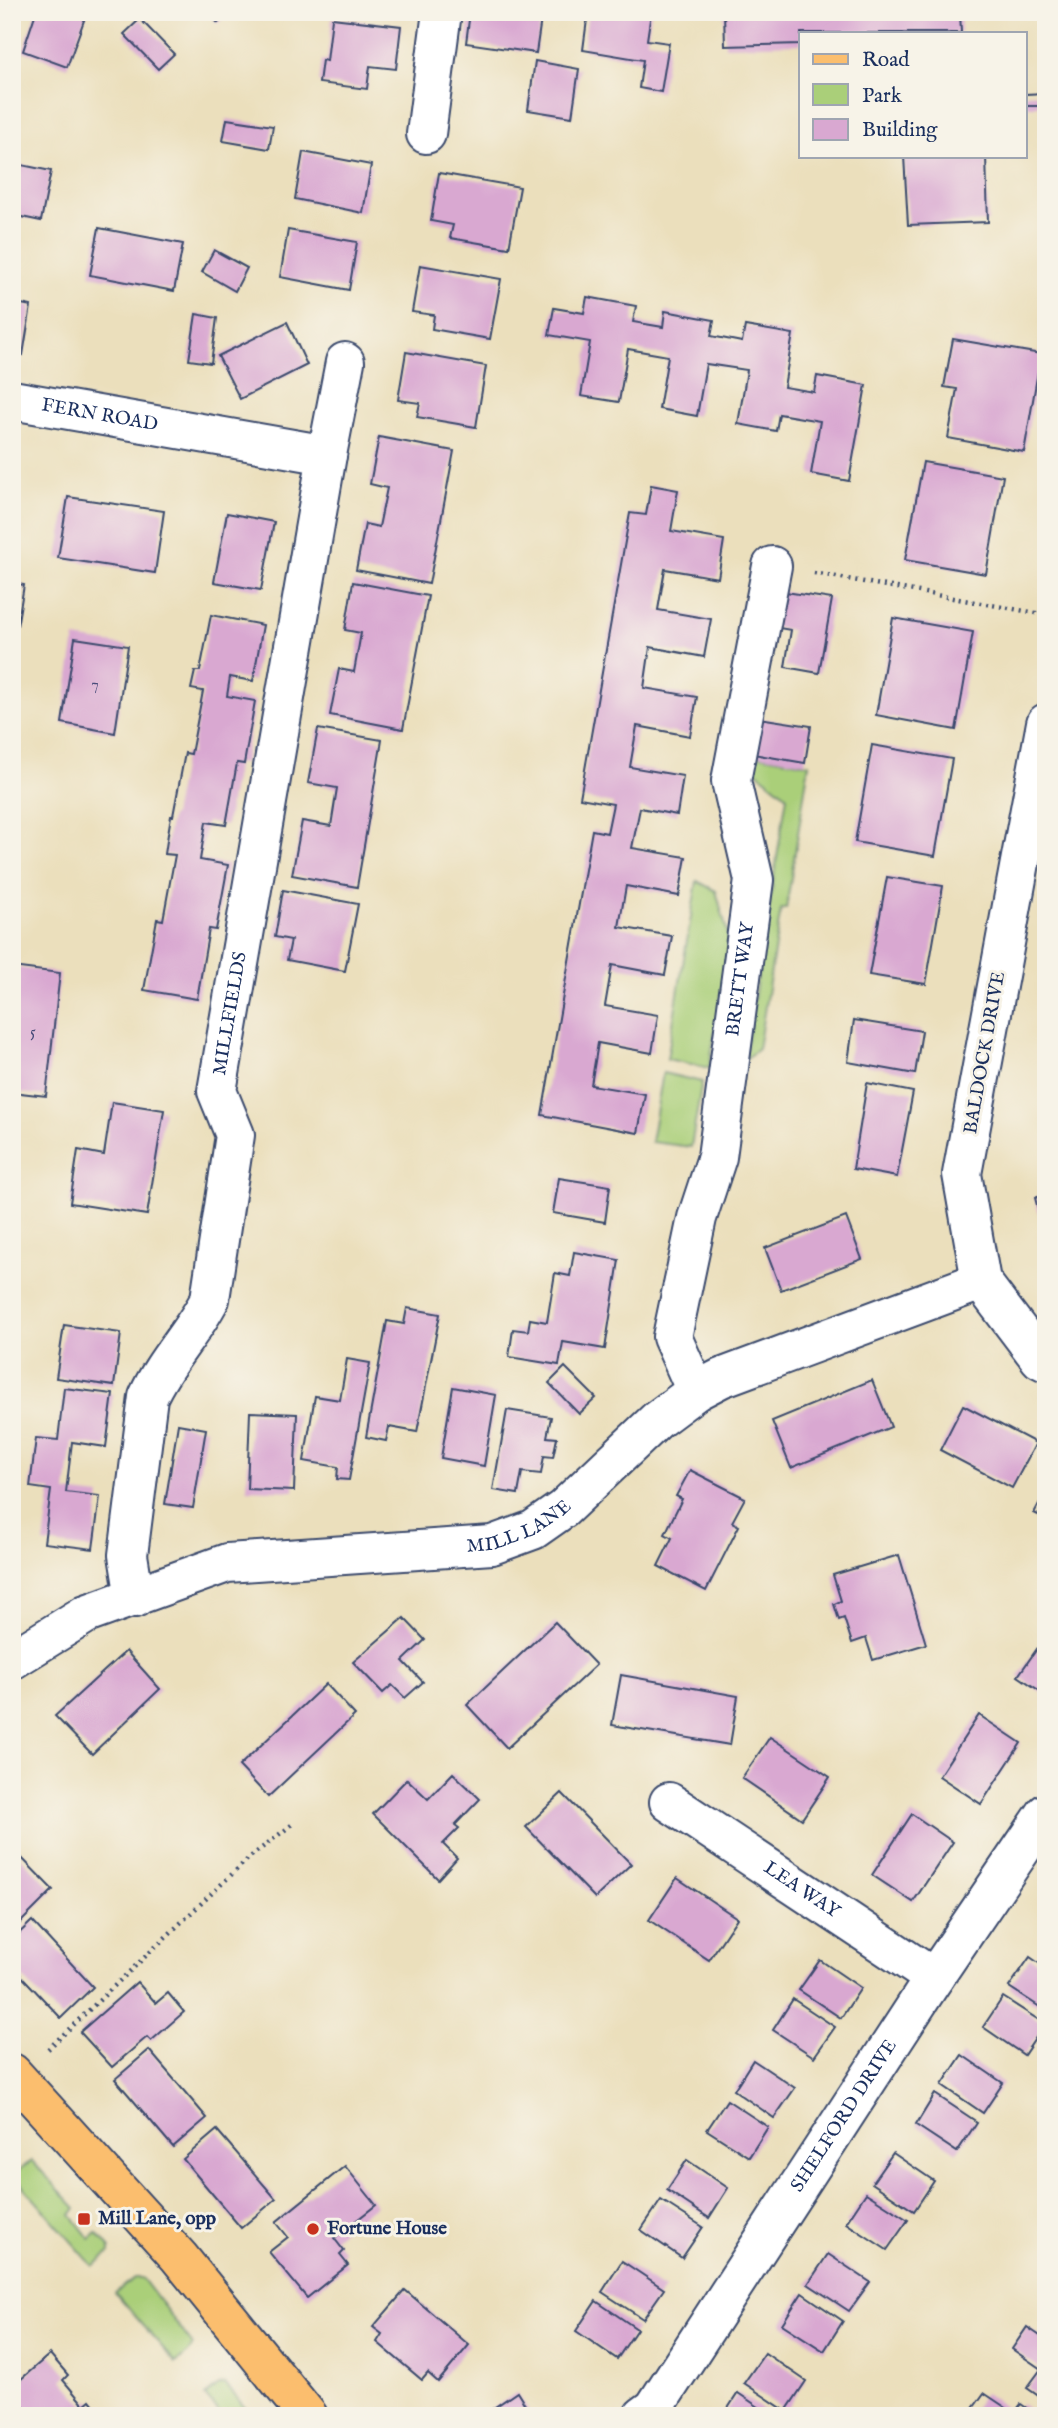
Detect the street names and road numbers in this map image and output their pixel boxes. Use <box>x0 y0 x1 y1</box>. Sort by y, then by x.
street label: FERN ROAD <box>40 393 160 437</box>
street label: BRETT WAY <box>721 920 760 1038</box>
street label: MILLFIELDS <box>208 950 253 1077</box>
street label: BALDOCK DRIVE <box>959 970 1011 1136</box>
street label: MILL LANE <box>466 1495 577 1559</box>
street label: LEA WAY <box>759 1856 845 1924</box>
street label: SHELFORD DRIVE <box>786 2035 903 2197</box>

